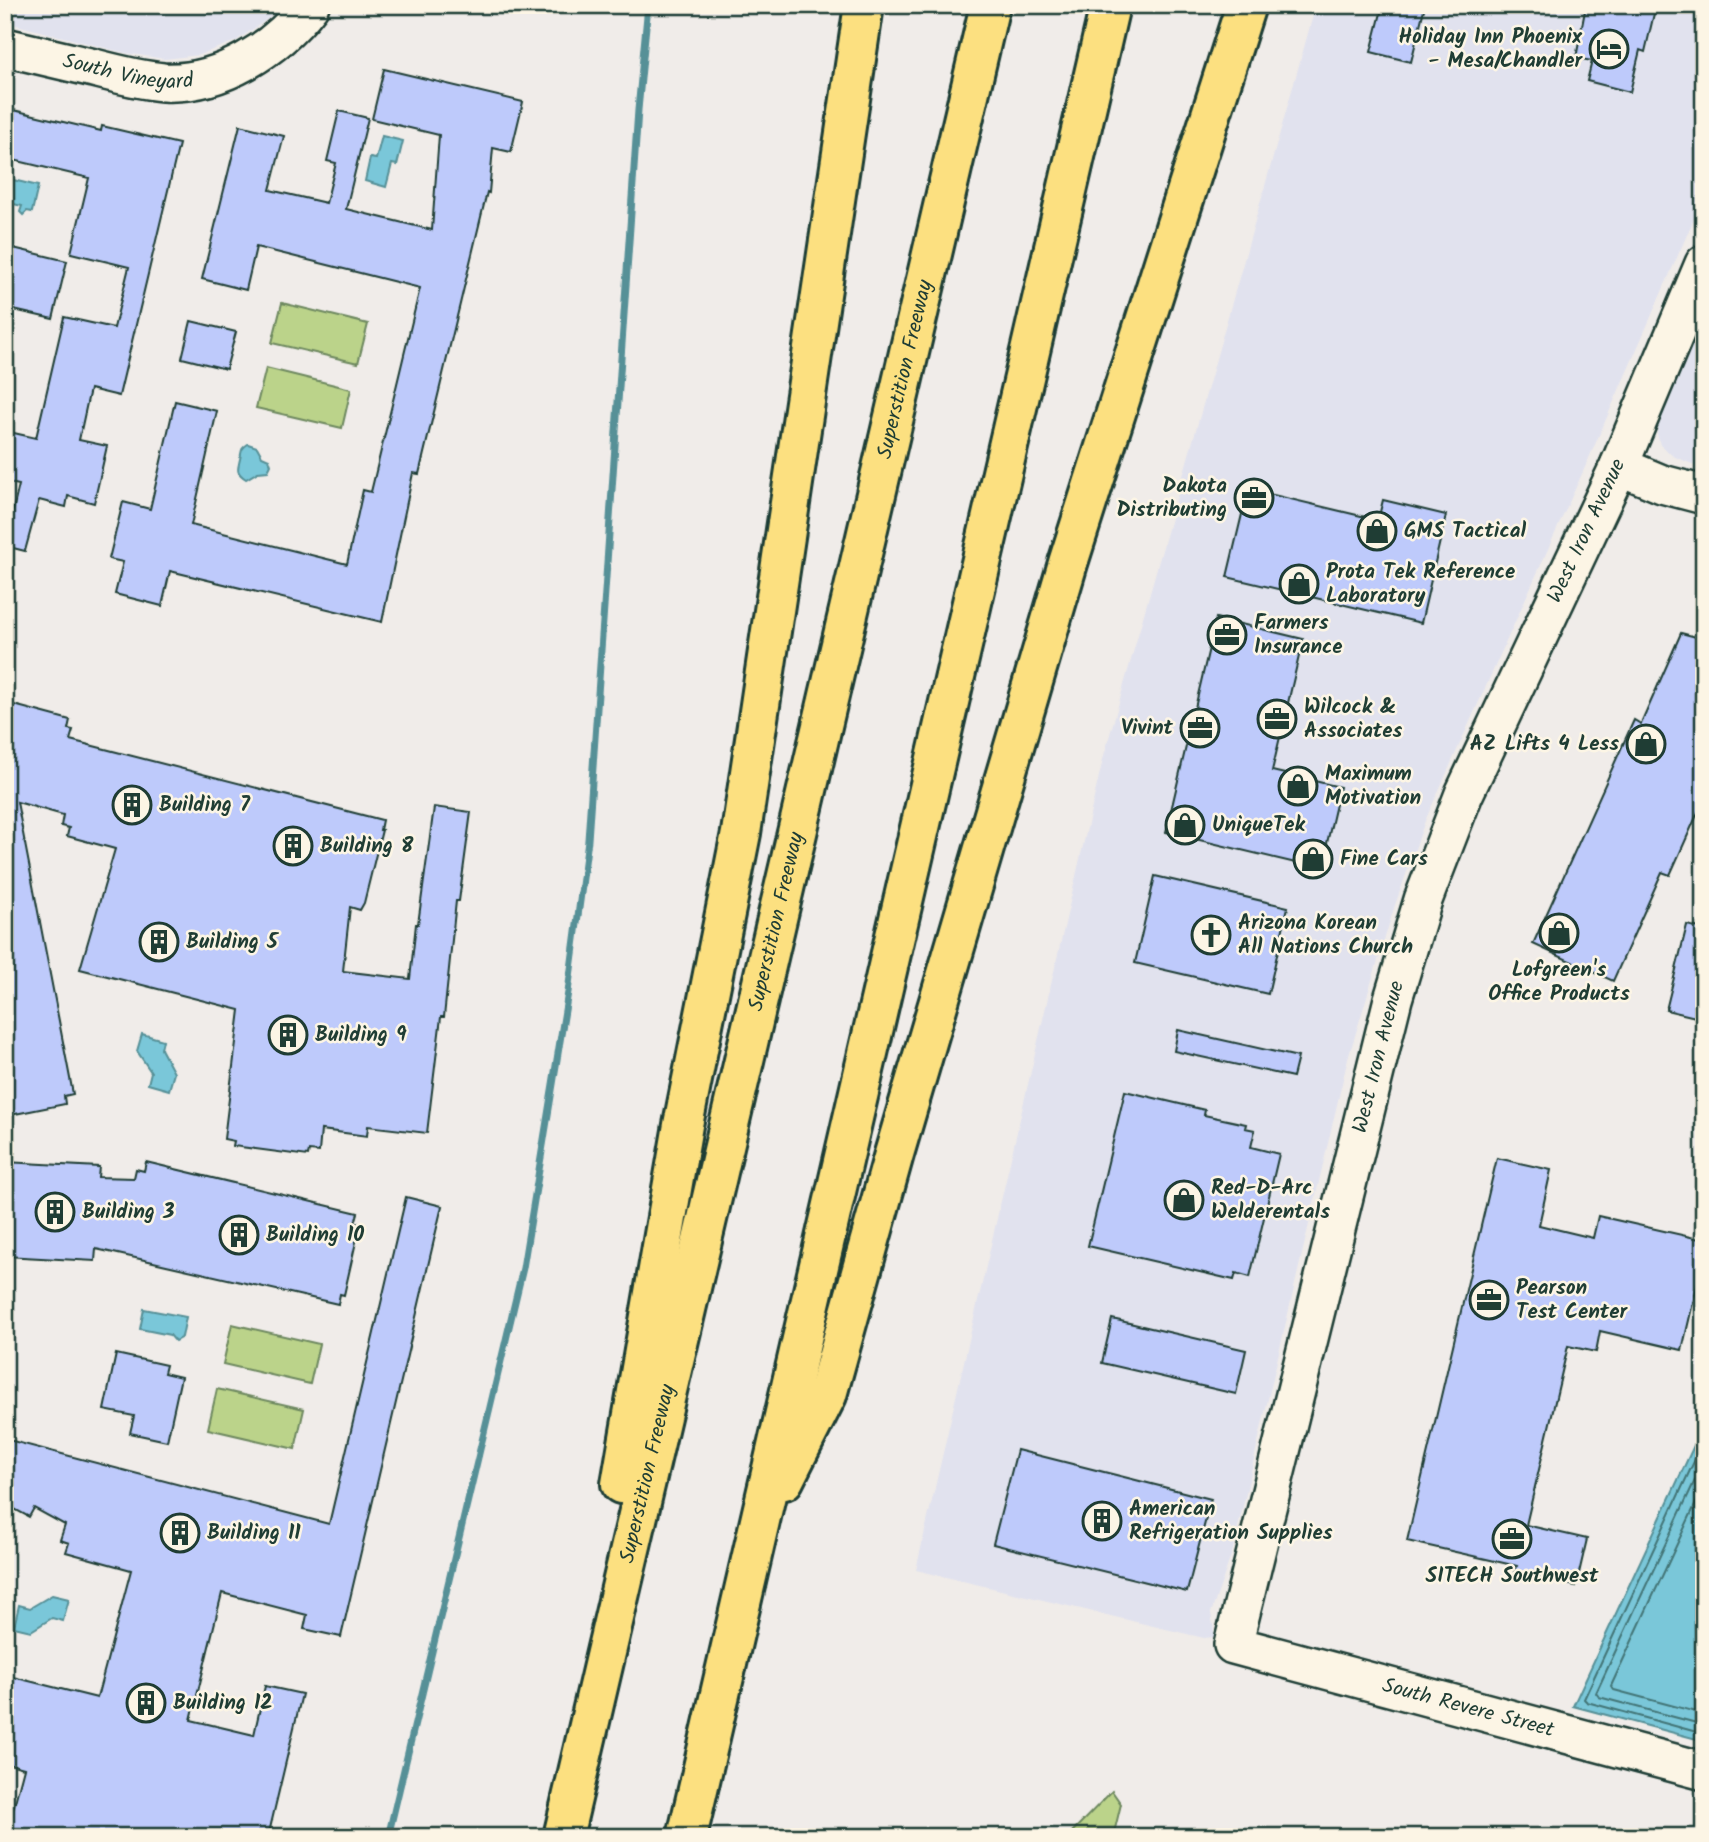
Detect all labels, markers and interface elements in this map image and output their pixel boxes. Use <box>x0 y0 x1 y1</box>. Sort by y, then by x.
place label: Holiday Inn Phoenix - Mesa/Chandler <box>1399 21 1583 78</box>
hotel icon: Holiday Inn Phoenix - Mesa/Chandler <box>1588 28 1630 70</box>
street label: South Vineyard <box>59 45 196 99</box>
street label: Superstition Freeway <box>868 276 942 462</box>
street label: West Iron Avenue <box>1539 453 1635 609</box>
place label: Dakota Distributing <box>1116 470 1227 527</box>
office icon: Dakota Distributing <box>1233 477 1275 519</box>
shop icon: GMS Tactical <box>1356 510 1398 552</box>
place label: GMS Tactical <box>1404 515 1526 548</box>
place label: Prota Tek Reference Laboratory <box>1326 556 1515 613</box>
shop icon: Prota Tek Reference Laboratory <box>1278 563 1320 605</box>
place label: Farmers Insurance <box>1254 607 1343 664</box>
office icon: Farmers Insurance <box>1206 614 1248 656</box>
place label: Wilcock & Associates <box>1304 691 1403 748</box>
office icon: Wilcock & Associates <box>1256 698 1298 740</box>
office icon: Vivint <box>1179 707 1221 749</box>
place label: Vivint <box>1121 712 1174 745</box>
shop icon: AZ Lifts 4 Less <box>1625 723 1667 765</box>
place label: AZ Lifts 4 Less <box>1470 728 1619 761</box>
place label: Maximum Motivation <box>1325 758 1421 815</box>
shop icon: Maximum Motivation <box>1277 765 1319 807</box>
building icon: Building 7 <box>111 784 153 826</box>
place label: Building 7 <box>159 789 251 822</box>
shop icon: UniqueTek <box>1164 804 1206 846</box>
place label: UniqueTek <box>1212 809 1306 842</box>
building icon: Building 8 <box>272 825 314 867</box>
street label: Superstition Freeway <box>740 829 813 1014</box>
place label: Building 8 <box>320 830 414 863</box>
shop icon: Fine Cars <box>1292 838 1334 880</box>
place label: Fine Cars <box>1340 843 1428 876</box>
place label: Arizona Korean All Nations Church <box>1238 907 1413 964</box>
shop icon: Lofgreen's Office Products <box>1538 912 1580 954</box>
church icon: Arizona Korean All Nations Church <box>1190 914 1232 956</box>
building icon: Building 5 <box>138 921 180 963</box>
place label: Building 5 <box>186 926 280 959</box>
place label: Lofgreen's Office Products <box>1488 954 1630 1011</box>
street label: West Iron Avenue <box>1344 977 1414 1137</box>
building icon: Building 9 <box>267 1014 309 1056</box>
place label: Building 9 <box>315 1019 407 1052</box>
place label: Red-D-Arc Welderentals <box>1211 1172 1330 1229</box>
shop icon: Red-D-Arc Welderentals <box>1163 1179 1205 1221</box>
building icon: Building 3 <box>34 1191 76 1233</box>
place label: Building 3 <box>82 1196 175 1229</box>
building icon: Building 10 <box>218 1214 260 1256</box>
place label: Building 10 <box>266 1219 364 1252</box>
place label: Pearson Test Center <box>1516 1272 1629 1329</box>
office icon: Pearson Test Center <box>1468 1279 1510 1321</box>
street label: Superstition Freeway <box>611 1381 685 1566</box>
place label: American Refrigeration Supplies <box>1129 1493 1333 1550</box>
building icon: American Refrigeration Supplies <box>1081 1500 1123 1542</box>
building icon: Building 11 <box>159 1512 201 1554</box>
place label: Building 11 <box>207 1517 301 1550</box>
office icon: SITECH Southwest <box>1491 1518 1533 1560</box>
place label: SITECH Southwest <box>1426 1560 1599 1593</box>
street label: South Revere Street <box>1379 1669 1559 1747</box>
building icon: Building 12 <box>125 1682 167 1724</box>
place label: Building 12 <box>173 1687 273 1720</box>

